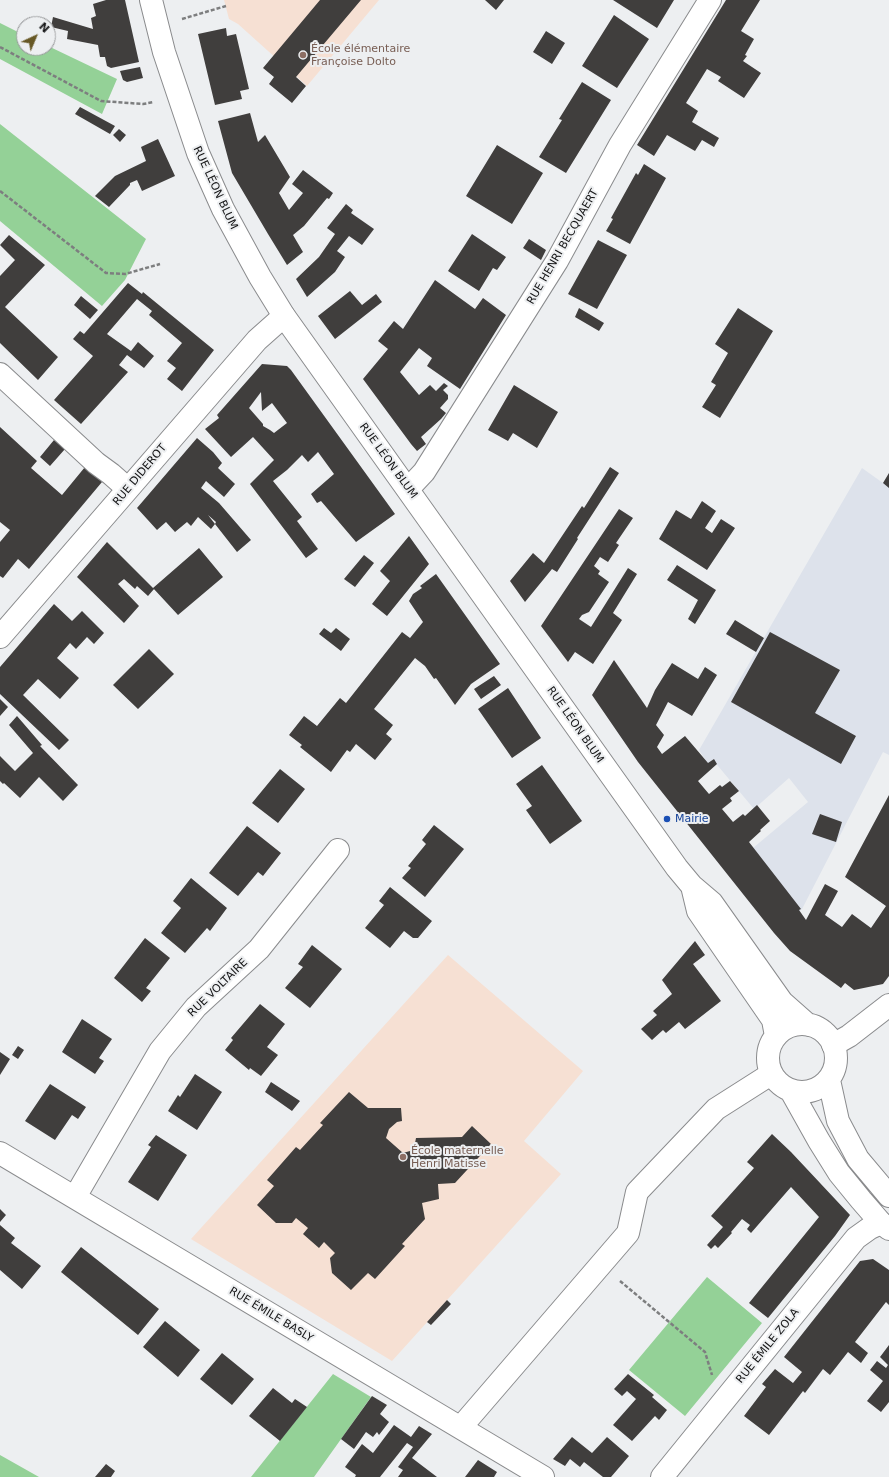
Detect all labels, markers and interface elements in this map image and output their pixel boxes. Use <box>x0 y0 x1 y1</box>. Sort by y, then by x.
north arrow <box>16 16 56 56</box>
text: N <box>36 20 52 36</box>
place label: École élémentaire Françoise Dolto <box>311 42 410 68</box>
marker: École élémentaire Françoise Dolto <box>298 50 308 60</box>
street label: RUE LÉON BLUM <box>190 144 240 232</box>
street label: RUE HENRI BECQUAERT <box>525 187 601 307</box>
street label: RUE LÉON BLUM <box>356 421 420 501</box>
street label: RUE DIDEROT <box>110 442 170 508</box>
street label: RUE LÉON BLUM <box>544 684 606 766</box>
place label: Mairie <box>675 812 709 826</box>
marker: Mairie <box>662 814 672 824</box>
street label: RUE VOLTAIRE <box>185 956 251 1020</box>
place label: École maternelle Henri Matisse <box>411 1144 504 1170</box>
marker: École maternelle Henri Matisse <box>398 1152 408 1162</box>
street label: RUE ÉMILE BASLY <box>227 1285 315 1345</box>
street label: RUE ÉMILE ZOLA <box>734 1306 802 1386</box>

